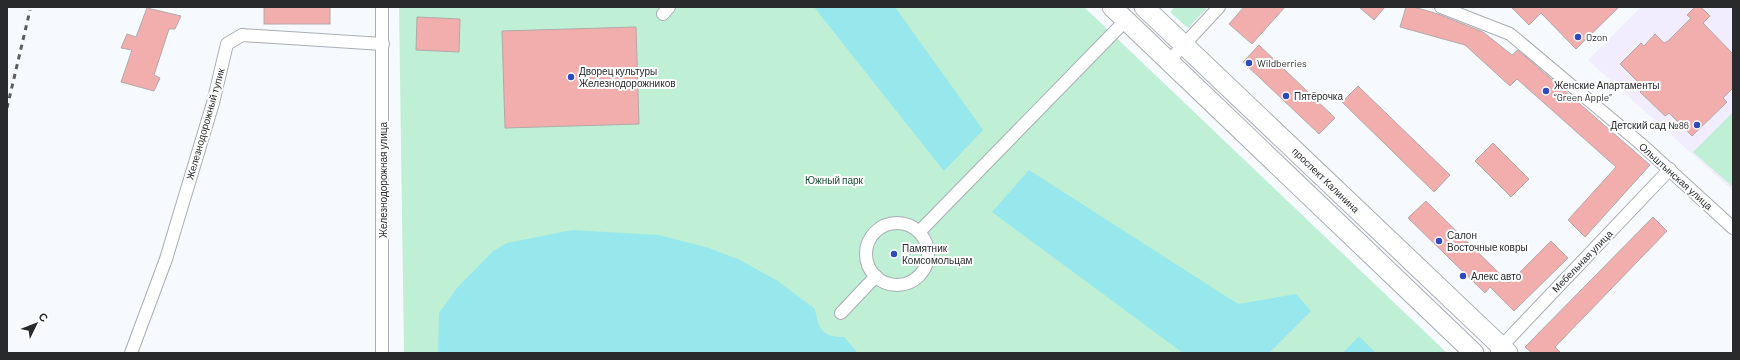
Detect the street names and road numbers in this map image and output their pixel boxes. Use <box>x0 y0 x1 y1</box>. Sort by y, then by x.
street label: Железнодорожный тупик <box>183 66 227 181</box>
street label: Железнодорожная улица <box>377 122 389 238</box>
street label: Ольштынская улица <box>1637 140 1715 212</box>
street label: проспект Калинина <box>1290 145 1362 215</box>
street label: Мебельная улица <box>1549 227 1615 295</box>

